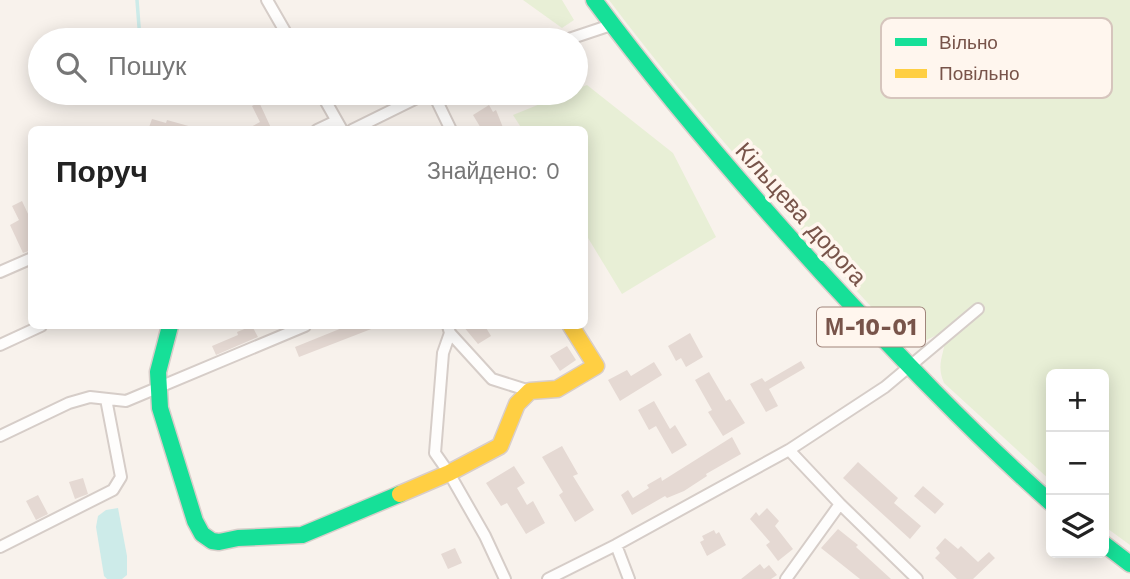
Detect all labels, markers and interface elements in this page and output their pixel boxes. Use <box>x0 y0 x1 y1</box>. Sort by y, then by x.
legend <box>881 18 1112 98</box>
search box <box>28 28 588 105</box>
text: Вільно <box>939 31 998 54</box>
icon: search <box>52 48 90 86</box>
text: Пошук <box>108 51 186 81</box>
text: Повільно <box>939 62 1020 85</box>
street label: Кільцева дорога <box>730 137 873 292</box>
text: Поруч <box>56 154 148 189</box>
text: Знайдено: 0 <box>427 158 560 185</box>
road number: М-10-01 <box>817 308 925 346</box>
map controls <box>1046 369 1109 558</box>
button: + <box>1046 369 1109 432</box>
button: − <box>1046 432 1109 495</box>
button: layers <box>1046 495 1109 558</box>

